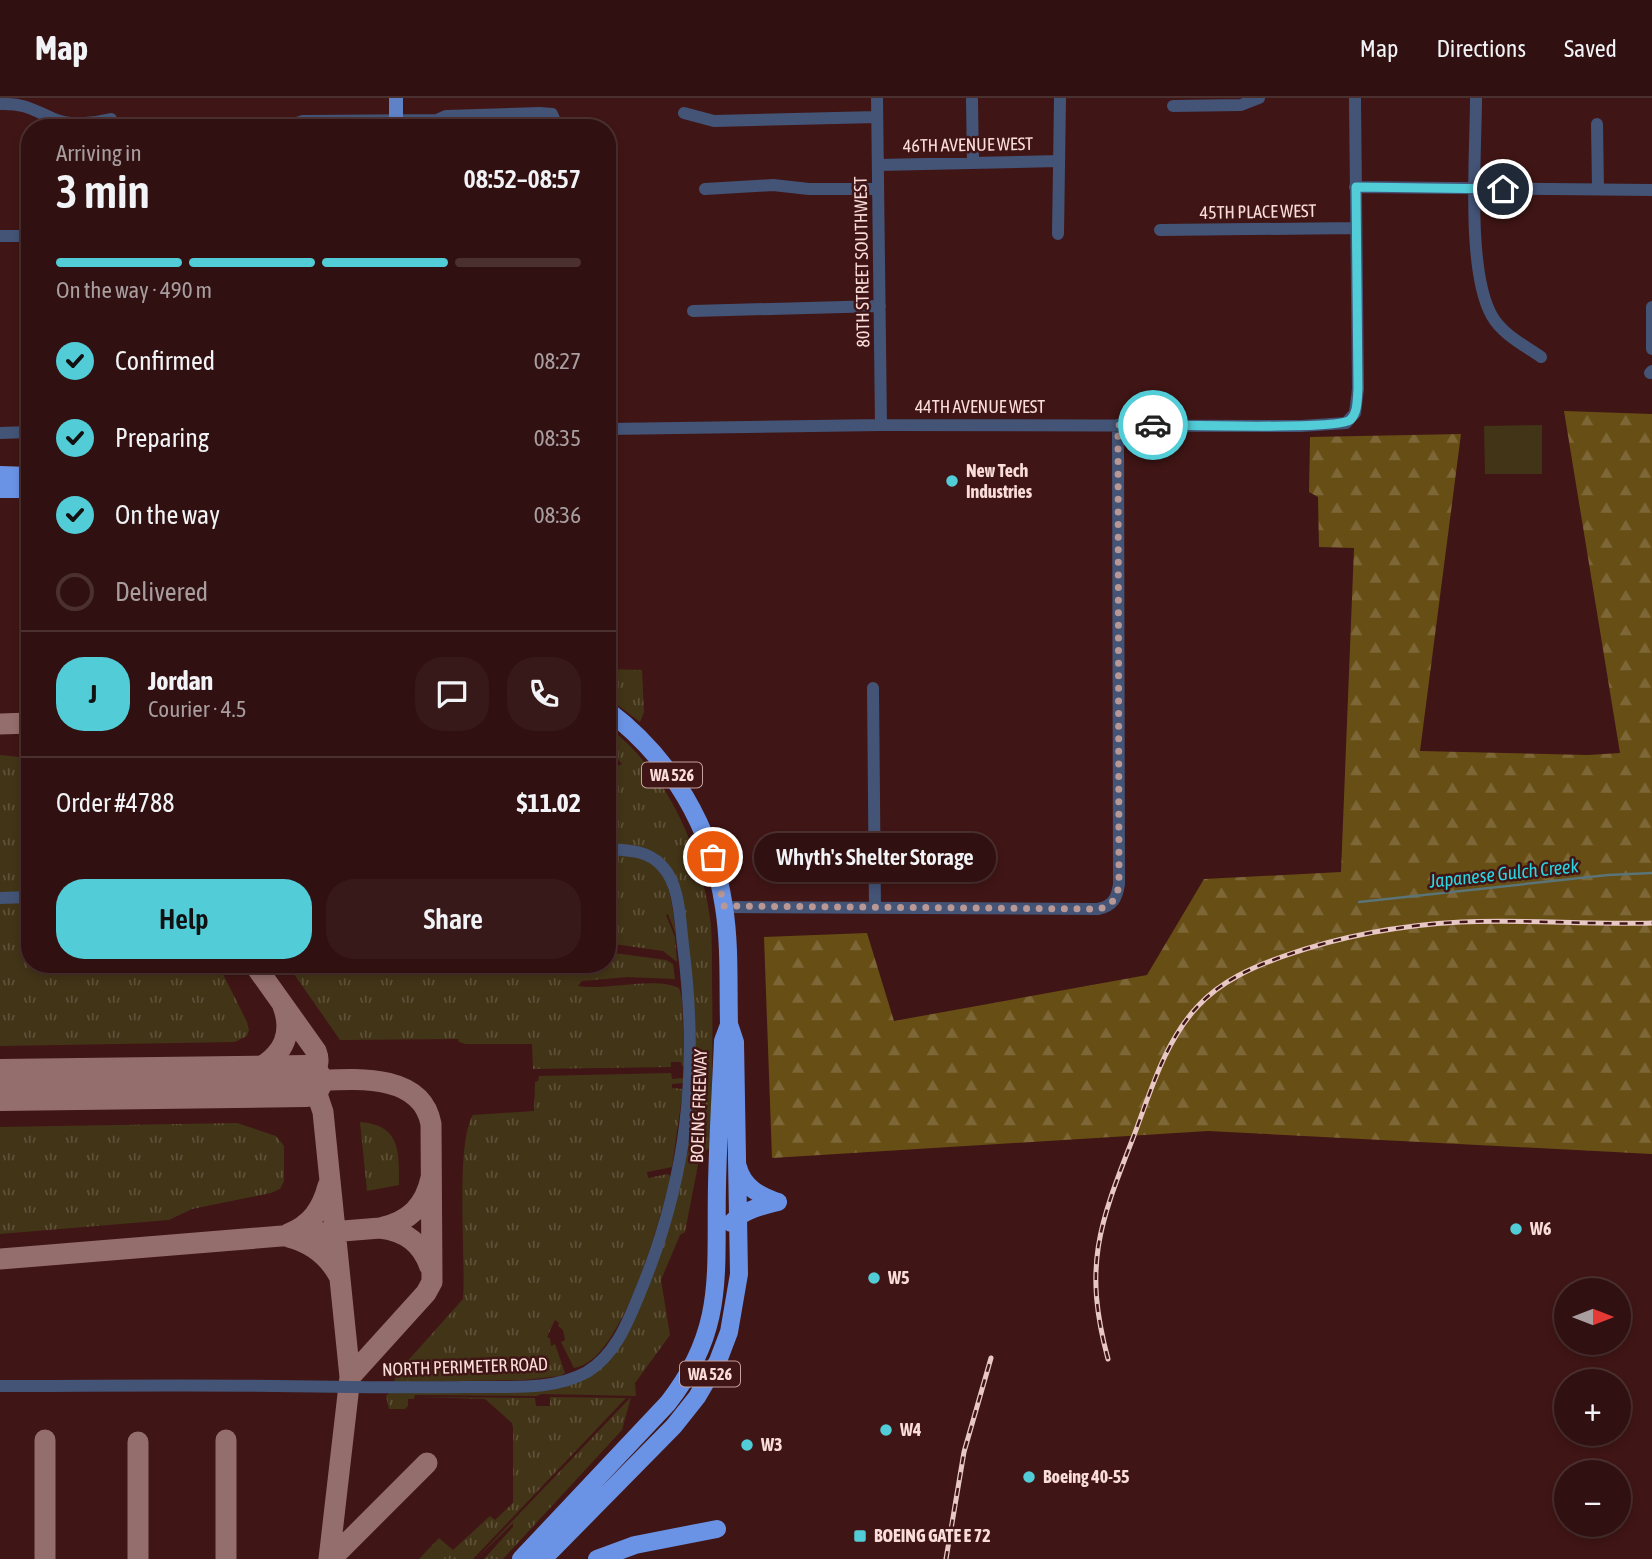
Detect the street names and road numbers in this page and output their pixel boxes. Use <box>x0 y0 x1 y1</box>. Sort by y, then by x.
street label: 46TH AVENUE WEST <box>903 133 1033 156</box>
street label: 80TH STREET SOUTHWEST <box>850 176 873 348</box>
street label: 45TH PLACE WEST <box>1199 200 1317 223</box>
street label: 44TH AVENUE WEST <box>915 396 1045 417</box>
road number: WA 526 <box>642 762 702 788</box>
street label: BOEING FREEWAY <box>686 1049 711 1163</box>
street label: NORTH PERIMETER ROAD <box>382 1353 548 1380</box>
road number: WA 526 <box>680 1362 740 1386</box>

